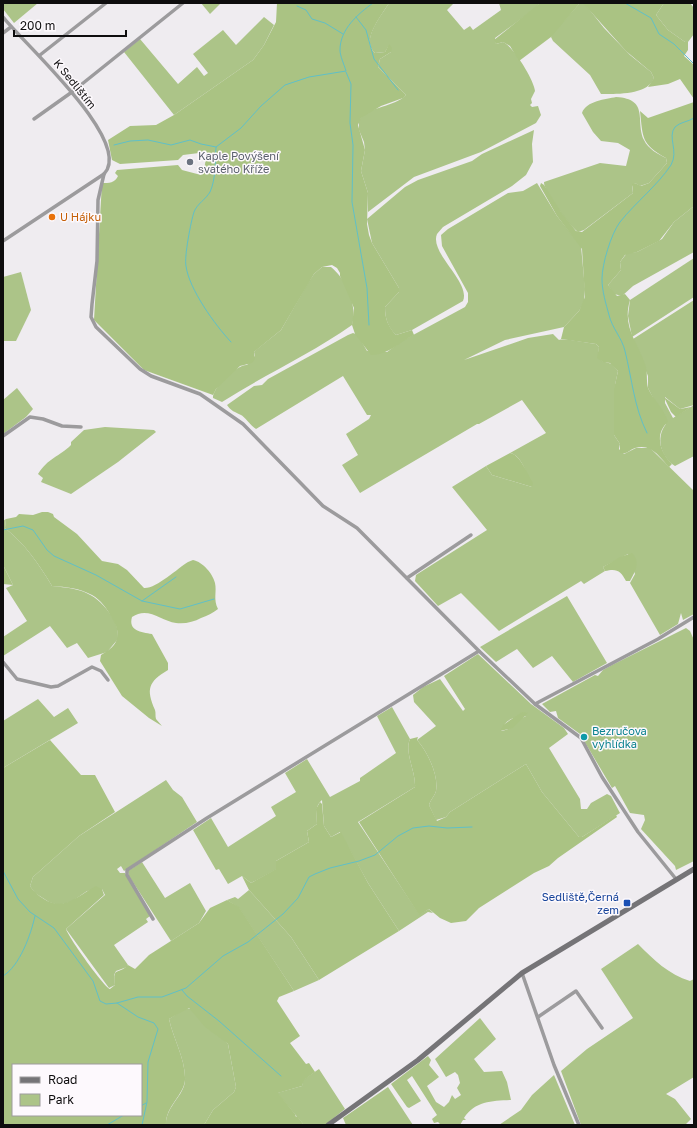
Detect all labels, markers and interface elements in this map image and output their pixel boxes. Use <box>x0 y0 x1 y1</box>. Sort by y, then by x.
scale bar <box>14 12 126 38</box>
text: 200 m <box>20 18 55 33</box>
street label: K Sedlištím <box>51 56 99 111</box>
place label: Kaple Povýšení svatého Kříže <box>198 149 280 175</box>
marker: Kaple Povýšení svatého Kříže <box>185 157 195 167</box>
place label: U Hájku <box>60 210 101 223</box>
marker: U Hájku <box>47 212 57 222</box>
place label: Bezručova vyhlídka <box>592 724 647 750</box>
marker: Bezručova vyhlídka <box>579 732 589 742</box>
place label: Sedliště,Černá zem <box>542 890 619 916</box>
marker: Sedliště,Černá zem <box>622 898 632 908</box>
legend <box>12 1064 142 1116</box>
text: Road <box>48 1072 77 1087</box>
text: Park <box>48 1092 74 1107</box>

